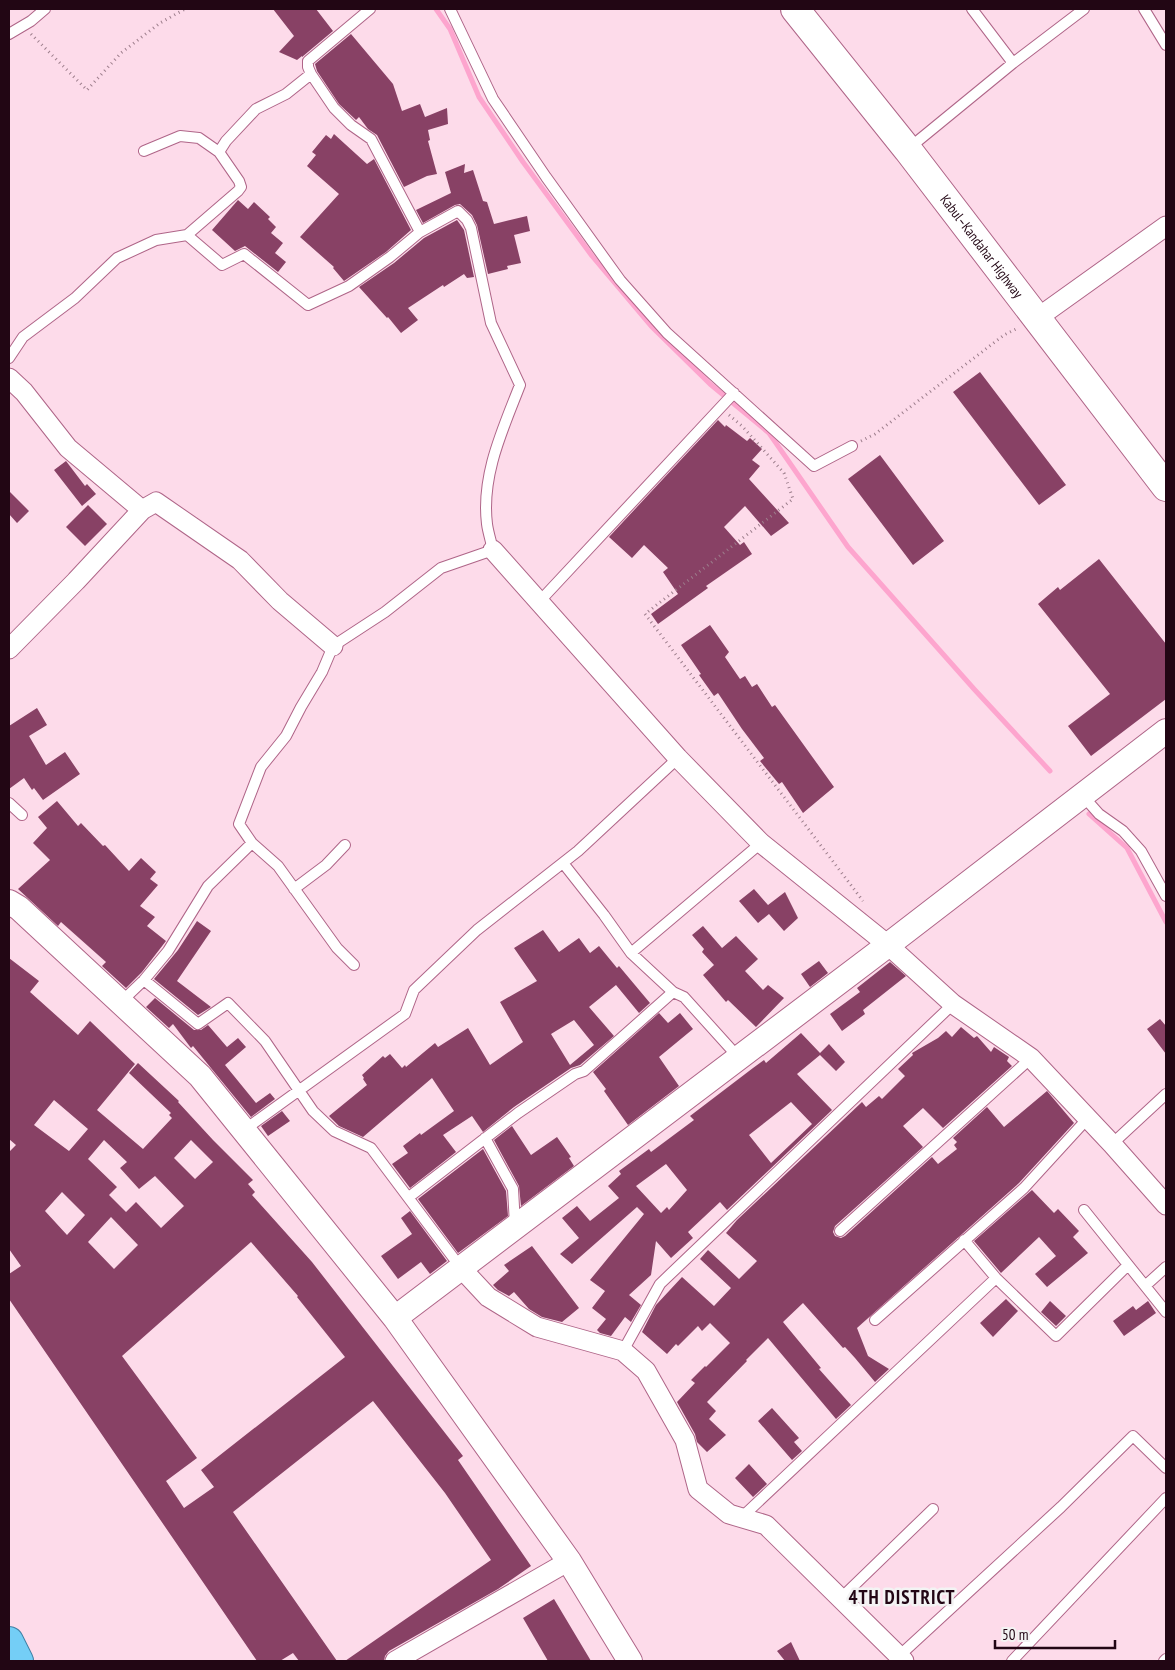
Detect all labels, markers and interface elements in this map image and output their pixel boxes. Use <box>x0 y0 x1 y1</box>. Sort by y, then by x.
street label: Kabul–Kandahar Highway <box>936 191 1028 302</box>
district label: 4TH DISTRICT <box>848 1585 956 1609</box>
scale bar <box>995 1618 1115 1650</box>
text: 50 m <box>1002 1625 1028 1644</box>

